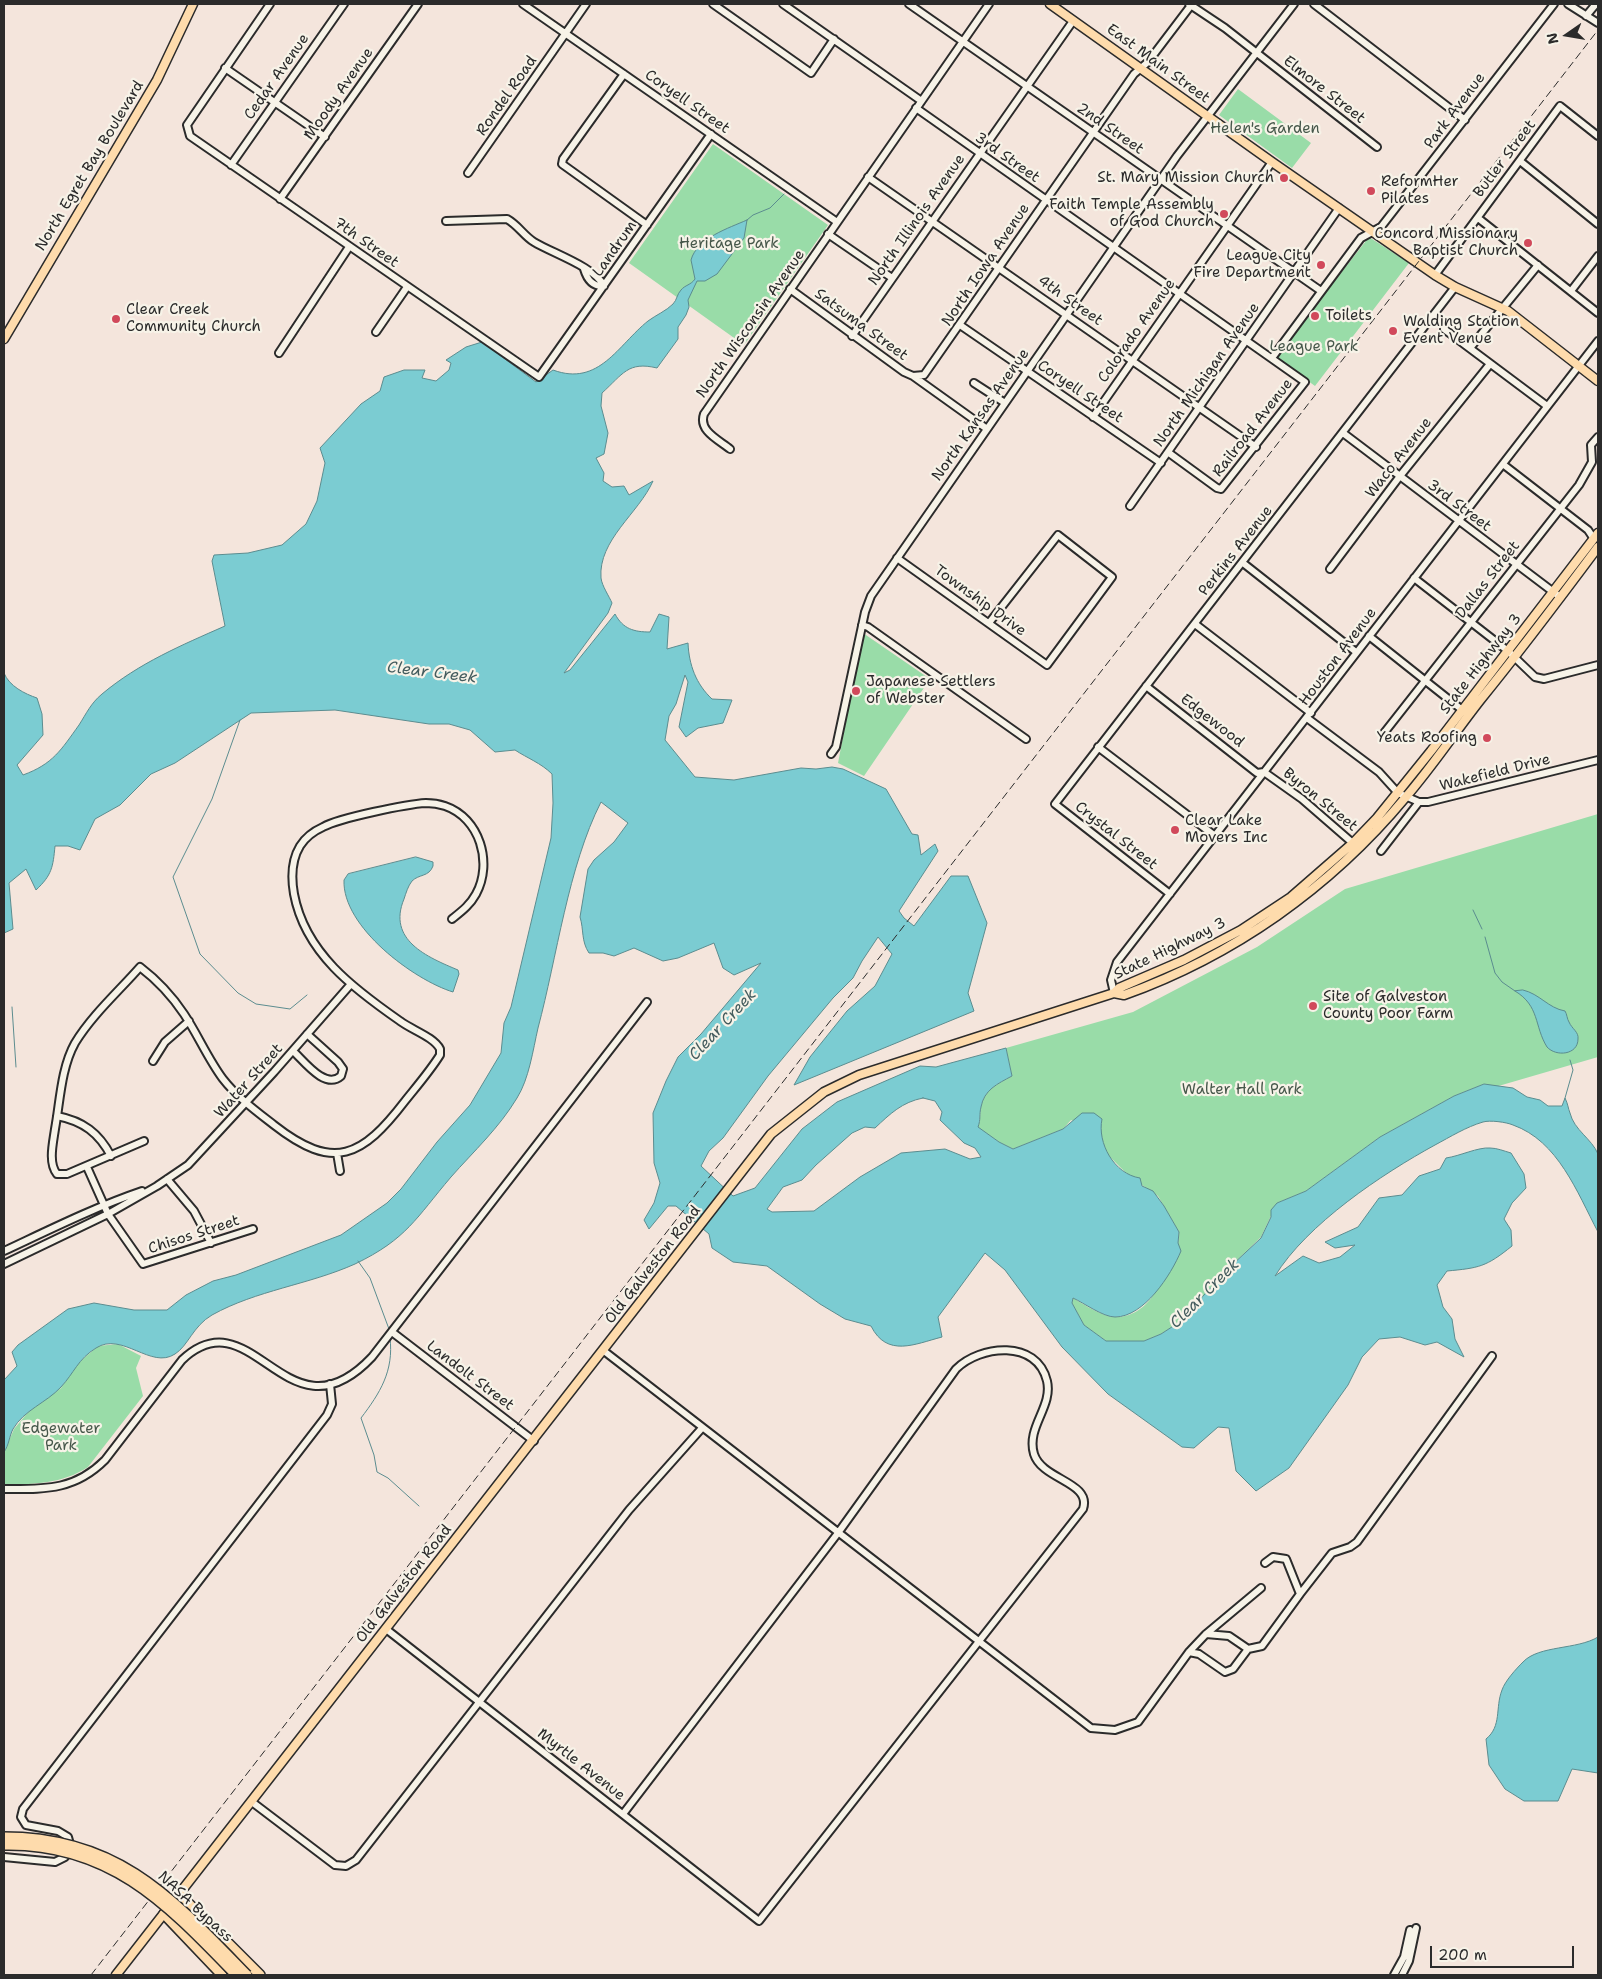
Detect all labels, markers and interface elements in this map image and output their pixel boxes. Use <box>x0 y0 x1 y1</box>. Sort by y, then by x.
north arrow <box>1542 10 1592 60</box>
street label: East Main Street <box>1103 20 1213 108</box>
street label: Cedar Avenue <box>241 30 313 124</box>
text: N <box>1542 31 1562 46</box>
street label: Moody Avenue <box>301 44 377 144</box>
street label: Elmore Street <box>1279 52 1369 128</box>
street label: Rondel Road <box>473 53 541 139</box>
street label: Coryell Street <box>641 66 733 138</box>
street label: Park Avenue <box>1421 70 1489 152</box>
street label: North Egret Bay Boulevard <box>32 78 148 254</box>
street label: 2nd Street <box>1073 99 1147 159</box>
street label: Butler Street <box>1470 117 1540 201</box>
park label: Helen's Garden <box>1210 120 1320 138</box>
street label: 3rd Street <box>971 129 1043 187</box>
street label: North Illinois Avenue <box>865 151 969 289</box>
place label: St. Mary Mission Church <box>1097 169 1274 187</box>
marker: St. Mary Mission Church <box>1278 172 1290 184</box>
place label: ReformHer Pilates <box>1381 173 1459 208</box>
marker: ReformHer Pilates <box>1365 185 1377 197</box>
place label: Faith Temple Assembly of God Church <box>1049 196 1214 231</box>
street label: North Iowa Avenue <box>938 200 1034 330</box>
marker: Faith Temple Assembly of God Church <box>1218 208 1230 220</box>
street label: 7th Street <box>330 214 402 272</box>
street label: Landrum <box>589 218 641 280</box>
place label: Concord Missionary Baptist Church <box>1375 225 1518 260</box>
park label: Heritage Park <box>679 235 779 253</box>
marker: Concord Missionary Baptist Church <box>1522 237 1534 249</box>
street label: North Wisconsin Avenue <box>693 246 809 402</box>
place label: League City Fire Department <box>1193 247 1311 282</box>
marker: League City Fire Department <box>1315 259 1327 271</box>
street label: 4th Street <box>1034 272 1106 330</box>
street label: Colorado Avenue <box>1094 276 1180 386</box>
street label: Satsuma Street <box>811 285 911 365</box>
street label: North Michigan Avenue <box>1150 299 1264 451</box>
place label: Clear Creek Community Church <box>126 301 261 336</box>
place label: Toilets <box>1325 307 1372 325</box>
marker: Toilets <box>1309 310 1321 322</box>
marker: Clear Creek Community Church <box>110 313 122 325</box>
place label: Walding Station Event Venue <box>1403 313 1519 348</box>
marker: Walding Station Event Venue <box>1387 325 1399 337</box>
park label: League Park <box>1270 338 1358 356</box>
street label: North Kansas Avenue <box>929 345 1033 485</box>
street label: Coryell Street <box>1034 357 1126 427</box>
street label: Railroad Avenue <box>1209 375 1297 481</box>
street label: Waco Avenue <box>1362 414 1436 502</box>
street label: 3rd Street <box>1424 476 1494 536</box>
street label: Perkins Avenue <box>1195 502 1277 600</box>
street label: Dallas Street <box>1452 538 1524 622</box>
street label: Township Drive <box>930 562 1030 640</box>
street label: Houston Avenue <box>1295 605 1381 709</box>
street label: State Highway 3 <box>1436 610 1526 718</box>
water label: Clear Creek <box>386 658 478 688</box>
place label: Japanese Settlers of Webster <box>866 673 996 708</box>
marker: Japanese Settlers of Webster <box>850 685 862 697</box>
street label: Edgewood <box>1176 690 1248 752</box>
place label: Yeats Roofing <box>1377 729 1477 747</box>
marker: Yeats Roofing <box>1481 732 1493 744</box>
street label: Wakefield Drive <box>1438 751 1552 795</box>
street label: Byron Street <box>1279 764 1361 836</box>
street label: Crystal Street <box>1071 798 1161 874</box>
place label: Clear Lake Movers Inc <box>1185 812 1268 847</box>
marker: Clear Lake Movers Inc <box>1169 824 1181 836</box>
street label: State Highway 3 <box>1111 914 1229 984</box>
water label: Clear Creek <box>685 985 761 1065</box>
place label: Site of Galveston County Poor Farm <box>1323 988 1453 1023</box>
marker: Site of Galveston County Poor Farm <box>1307 1000 1319 1012</box>
street label: Water Street <box>211 1040 287 1122</box>
park label: Walter Hall Park <box>1182 1081 1302 1099</box>
street label: Old Galveston Road <box>601 1202 705 1328</box>
street label: Chisos Street <box>146 1212 242 1258</box>
water label: Clear Creek <box>1166 1255 1244 1333</box>
street label: Landolt Street <box>423 1337 517 1415</box>
park label: Edgewater Park <box>22 1420 100 1455</box>
street label: Old Galveston Road <box>352 1521 456 1647</box>
street label: Myrtle Avenue <box>533 1725 629 1805</box>
street label: NASA Bypass <box>154 1868 236 1946</box>
scale bar <box>1432 1936 1576 1968</box>
text: 200 m <box>1438 1945 1487 1965</box>

